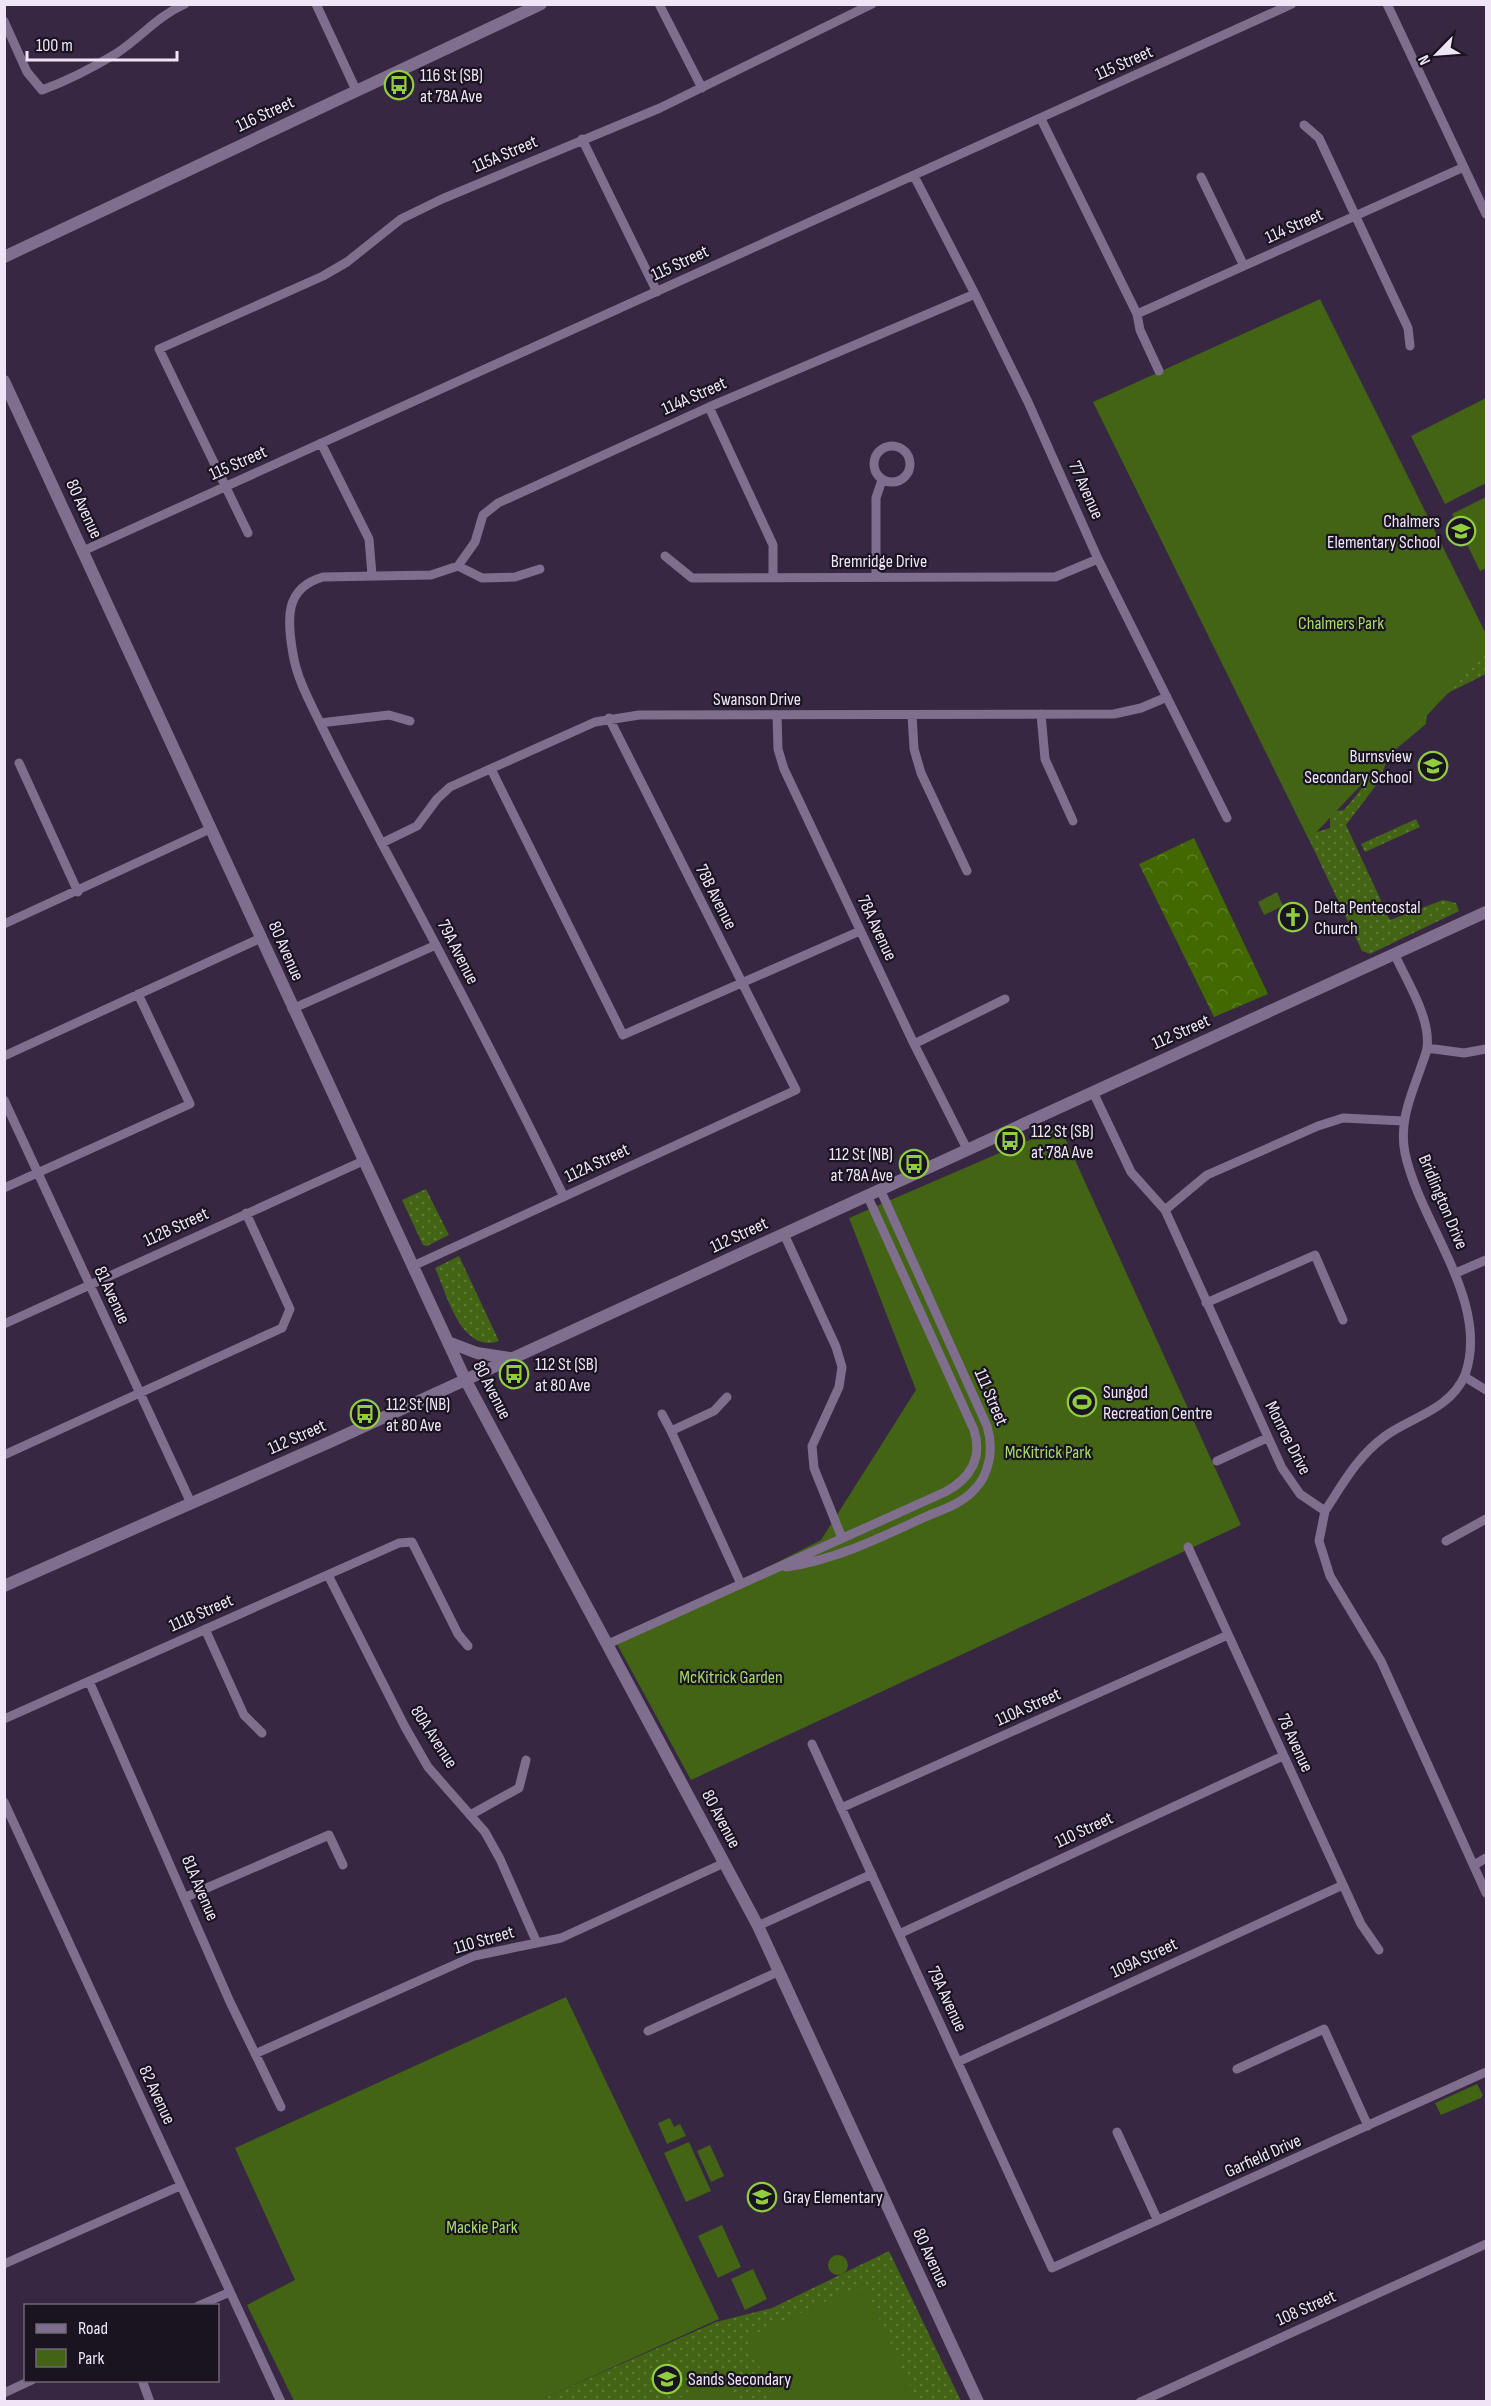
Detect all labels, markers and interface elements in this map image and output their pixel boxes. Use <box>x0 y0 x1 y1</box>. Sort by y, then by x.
scale bar <box>27 24 177 62</box>
north arrow <box>1407 24 1467 84</box>
text: 100 m <box>36 35 73 56</box>
street label: 115 Street <box>1092 41 1156 85</box>
text: N <box>1414 52 1435 68</box>
place label: 116 St (SB) at 78A Ave <box>420 65 483 107</box>
bus stop icon: 116 St (SB) at 78A Ave <box>383 69 415 101</box>
street label: 116 Street <box>233 91 298 136</box>
street label: 115A Street <box>469 131 541 177</box>
street label: 114 Street <box>1262 204 1327 248</box>
street label: 115 Street <box>648 240 712 285</box>
street label: 114A Street <box>658 372 730 420</box>
street label: 115 Street <box>206 441 270 485</box>
street label: 77 Avenue <box>1064 458 1108 522</box>
street label: 80 Avenue <box>61 476 107 542</box>
place label: Chalmers Elementary School <box>1327 511 1440 553</box>
school or university icon: Chalmers Elementary School <box>1445 515 1477 547</box>
street label: Bremridge Drive <box>831 551 927 572</box>
park label: Chalmers Park <box>1298 613 1384 634</box>
street label: Swanson Drive <box>713 689 801 710</box>
place label: Burnsview Secondary School <box>1304 746 1412 788</box>
school or university icon: Burnsview Secondary School <box>1417 750 1449 782</box>
street label: 78B Avenue <box>691 861 741 933</box>
street label: 78A Avenue <box>853 892 901 964</box>
place label: Delta Pentecostal Church <box>1314 897 1421 939</box>
church icon: Delta Pentecostal Church <box>1277 901 1309 933</box>
street label: 79A Avenue <box>433 916 483 988</box>
street label: 80 Avenue <box>264 918 308 984</box>
street label: 112 Street <box>1149 1010 1214 1054</box>
place label: 112 St (SB) at 78A Ave <box>1031 1121 1094 1163</box>
bus stop icon: 112 St (SB) at 78A Ave <box>994 1125 1026 1157</box>
street label: 112A Street <box>561 1139 633 1187</box>
place label: 112 St (NB) at 78A Ave <box>829 1144 893 1186</box>
bus stop icon: 112 St (NB) at 78A Ave <box>898 1148 930 1180</box>
street label: Bridlington Drive <box>1414 1152 1472 1252</box>
street label: 112B Street <box>140 1203 212 1251</box>
street label: 112 Street <box>707 1212 772 1257</box>
street label: 81 Avenue <box>90 1263 134 1327</box>
place label: 112 St (SB) at 80 Ave <box>535 1354 598 1396</box>
street label: 80 Avenue <box>468 1357 516 1423</box>
bus stop icon: 112 St (SB) at 80 Ave <box>498 1358 530 1390</box>
street label: 111 Street <box>970 1365 1013 1429</box>
place label: Sungod Recreation Centre <box>1103 1382 1213 1424</box>
sports icon: Sungod Recreation Centre <box>1066 1386 1098 1418</box>
place label: 112 St (NB) at 80 Ave <box>386 1394 450 1436</box>
bus stop icon: 112 St (NB) at 80 Ave <box>349 1398 381 1430</box>
street label: Monroe Drive <box>1261 1398 1315 1478</box>
street label: 112 Street <box>265 1415 330 1459</box>
park label: McKitrick Park <box>1005 1442 1091 1463</box>
street label: 111B Street <box>166 1589 237 1636</box>
park label: McKitrick Garden <box>679 1667 783 1688</box>
street label: 110A Street <box>992 1683 1064 1731</box>
street label: 80A Avenue <box>406 1702 462 1772</box>
street label: 78 Avenue <box>1272 1711 1318 1775</box>
street label: 80 Avenue <box>697 1786 745 1852</box>
street label: 110 Street <box>1052 1807 1117 1853</box>
street label: 81A Avenue <box>177 1852 223 1924</box>
street label: 110 Street <box>452 1921 517 1959</box>
street label: 109A Street <box>1107 1933 1181 1982</box>
street label: 79A Avenue <box>923 1963 971 2035</box>
street label: 82 Avenue <box>134 2062 180 2128</box>
street label: Garfield Drive <box>1222 2130 1304 2182</box>
school or university icon: Gray Elementary <box>746 2181 778 2213</box>
place label: Gray Elementary <box>783 2187 883 2208</box>
park label: Mackie Park <box>446 2217 518 2238</box>
street label: 80 Avenue <box>908 2225 954 2291</box>
street label: 108 Street <box>1273 2285 1340 2330</box>
legend <box>24 2304 219 2382</box>
text: Road <box>78 2318 108 2339</box>
text: Park <box>78 2348 104 2369</box>
school or university icon: Sands Secondary <box>651 2363 683 2395</box>
place label: Sands Secondary <box>688 2369 791 2390</box>

